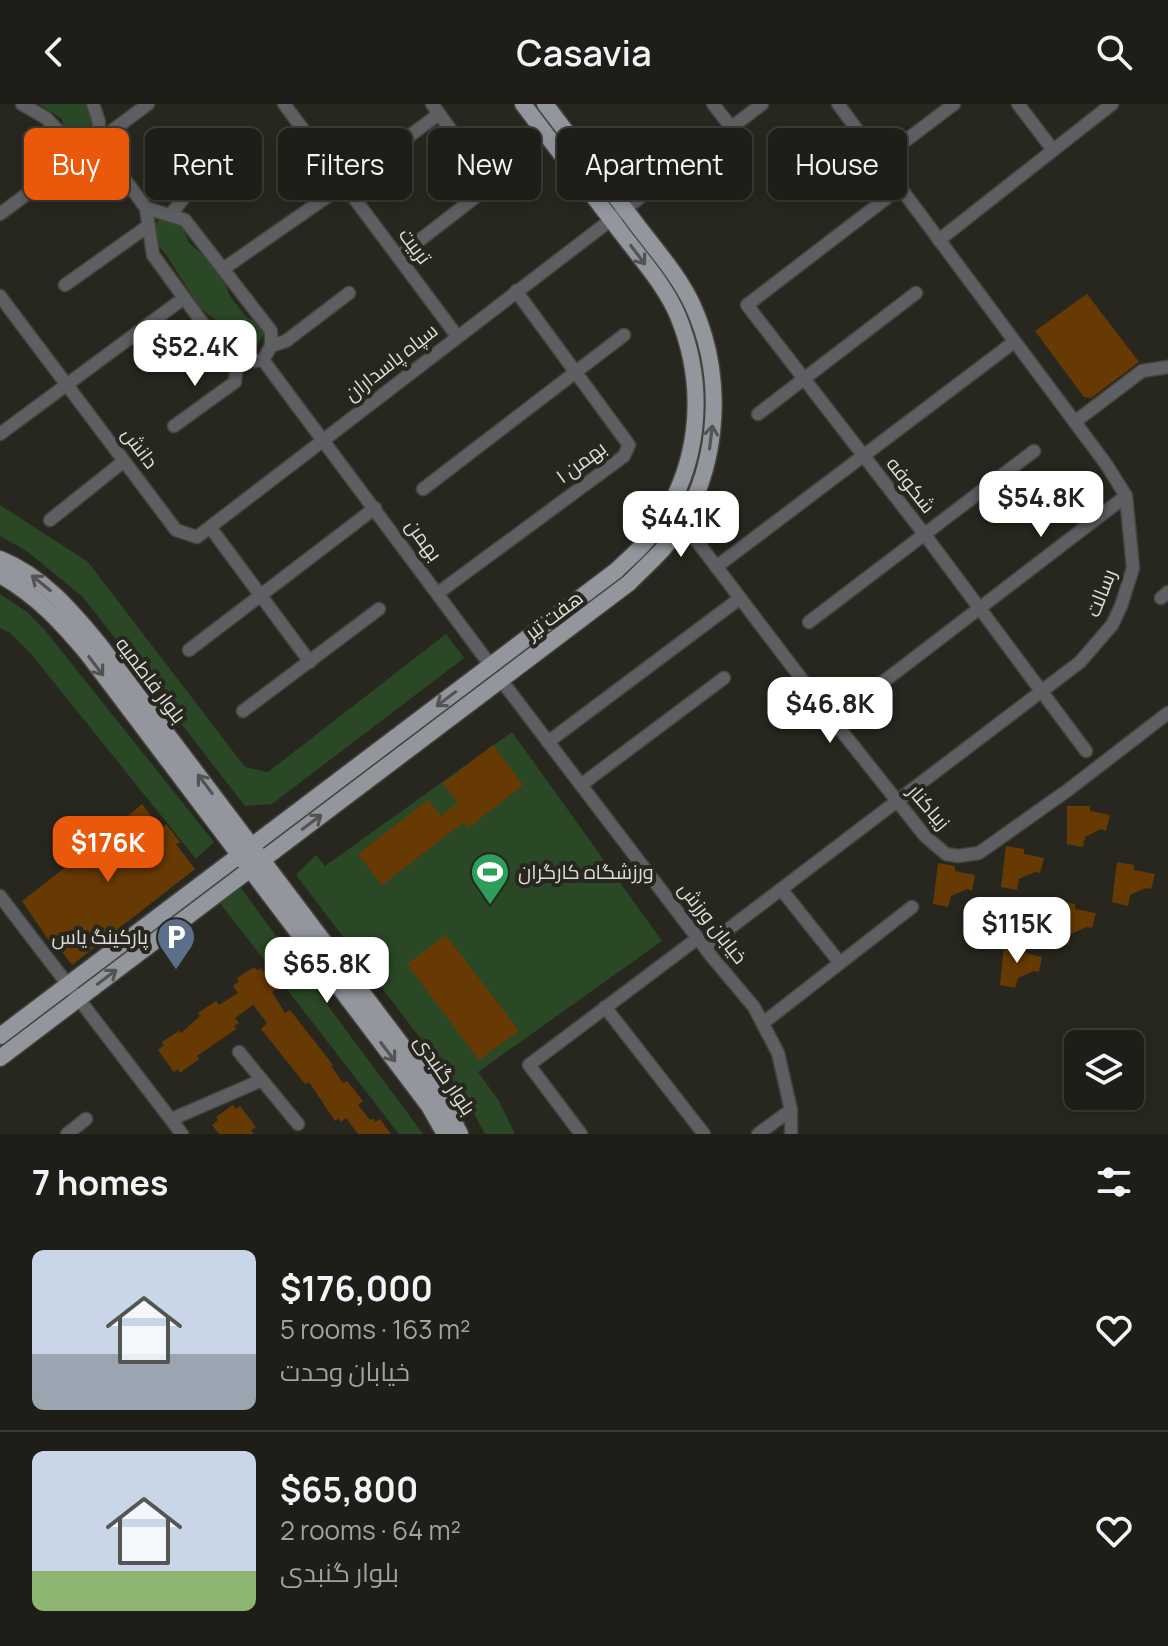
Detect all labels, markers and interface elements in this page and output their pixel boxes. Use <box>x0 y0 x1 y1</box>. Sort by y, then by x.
text: Casavia <box>516 28 652 77</box>
icon: back <box>32 30 76 74</box>
icon: search <box>1092 30 1136 74</box>
chip: Buy <box>24 128 129 200</box>
chip: Rent <box>145 128 262 200</box>
chip: Filters <box>278 128 412 200</box>
chip: New <box>428 128 541 200</box>
chip: Apartment <box>557 128 752 200</box>
chip: House <box>768 128 907 200</box>
street label: تربیت <box>393 222 438 270</box>
one-way arrow <box>630 244 647 265</box>
street label: سپاه پاسداران <box>338 317 443 407</box>
pin: $52.4K <box>130 320 260 388</box>
text: $52.4K <box>152 328 238 364</box>
street label: دانش <box>116 421 165 474</box>
one-way arrow <box>703 425 718 451</box>
street label: بهمن ۱ <box>550 434 611 489</box>
street label: شکوفه <box>881 451 942 519</box>
pin: $54.8K <box>976 471 1106 539</box>
text: $54.8K <box>997 479 1085 515</box>
pin: $44.1K <box>616 491 746 559</box>
text: $44.1K <box>641 499 721 535</box>
street label: بهمن <box>400 513 449 566</box>
street label: رسالت <box>1079 565 1122 621</box>
one-way arrow <box>30 575 51 593</box>
street label: هفت تیر <box>518 584 588 646</box>
street label: بلوار فاطمیه <box>110 631 193 728</box>
one-way arrow <box>88 655 105 676</box>
pin: $46.8K <box>765 677 895 745</box>
text: $46.8K <box>786 685 874 721</box>
one-way arrow <box>436 691 458 708</box>
one-way arrow <box>196 774 213 795</box>
street label: زیباکنار <box>902 777 957 835</box>
one-way arrow <box>301 814 322 831</box>
pin: $176K <box>52 816 164 884</box>
text: $176K <box>71 824 145 860</box>
sports icon: ورزشگاه کارگران <box>469 851 511 906</box>
place label: ورزشگاه کارگران <box>518 858 654 885</box>
street label: خیابان ورزش <box>673 876 754 969</box>
pin: $115K <box>961 897 1073 965</box>
text: $115K <box>981 905 1053 941</box>
parking icon: پارکینگ یاس <box>155 916 197 971</box>
place label: پارکینگ یاس <box>51 923 149 950</box>
pin: $65.8K <box>262 937 392 1005</box>
text: $65.8K <box>283 945 371 981</box>
one-way arrow <box>96 969 117 986</box>
street label: بلوار گنبدی <box>409 1029 482 1120</box>
map controls <box>1064 1030 1144 1110</box>
button: layers <box>1064 1030 1144 1110</box>
one-way arrow <box>379 1041 396 1062</box>
text: 7 homes <box>32 1159 168 1205</box>
icon: filters <box>1092 1160 1136 1204</box>
text: $176,000 <box>280 1265 433 1311</box>
icon: home <box>96 1282 192 1378</box>
icon: heart <box>1092 1308 1136 1352</box>
text: 5 rooms · 163 m² <box>280 1311 470 1347</box>
text: خیابان وحدت <box>280 1353 410 1389</box>
text: $65,800 <box>280 1466 418 1512</box>
icon: home <box>96 1483 192 1579</box>
icon: heart <box>1092 1509 1136 1553</box>
text: 2 rooms · 64 m² <box>280 1512 461 1548</box>
text: بلوار گنبدی <box>280 1554 399 1590</box>

